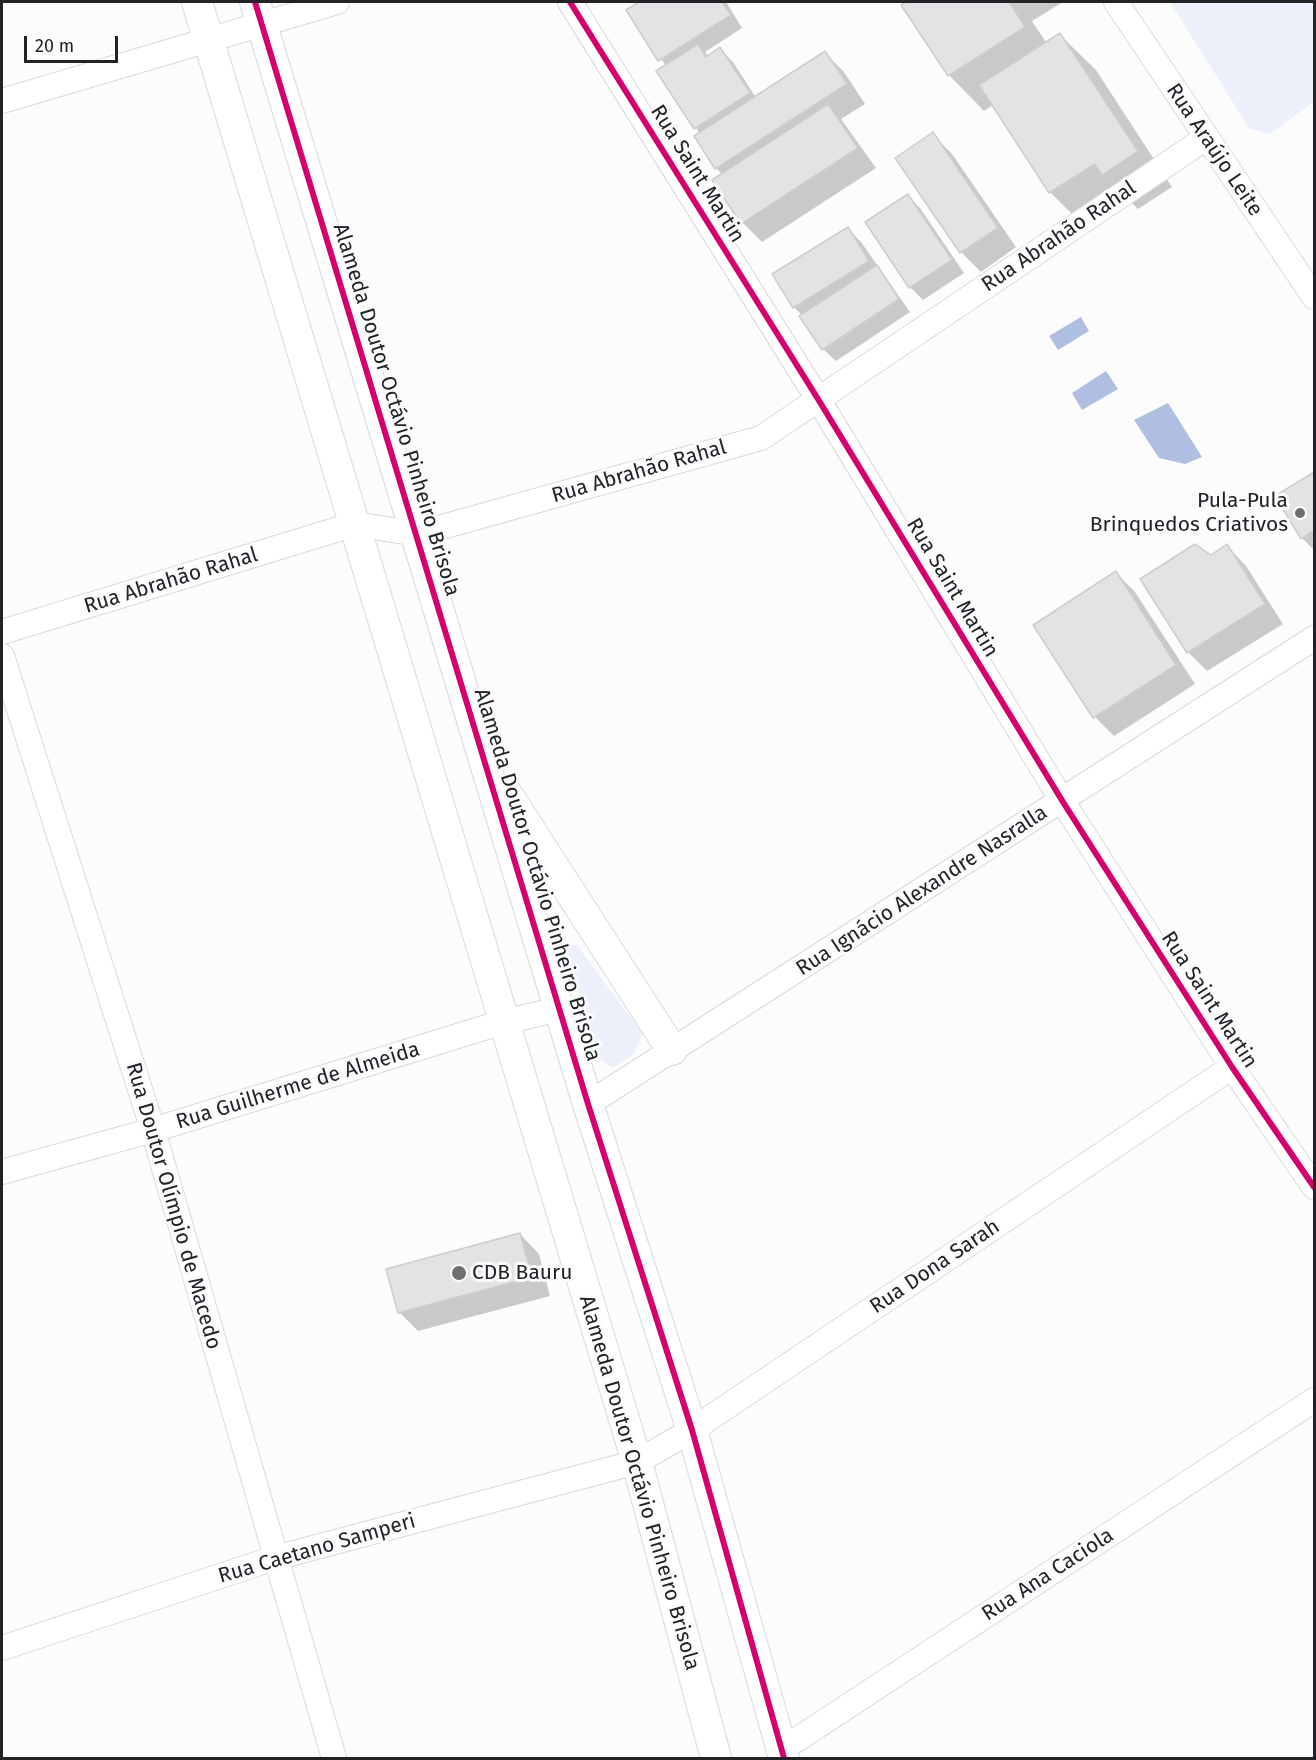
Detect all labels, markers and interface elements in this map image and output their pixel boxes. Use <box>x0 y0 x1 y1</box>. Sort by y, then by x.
scale bar <box>27 24 122 62</box>
text: 20 m <box>35 35 74 57</box>
street label: Rua Araújo Leite <box>1160 79 1268 221</box>
street label: Rua Saint Martin <box>644 100 750 248</box>
street label: Rua Abrahão Rahal <box>977 176 1141 298</box>
street label: Alameda Doutor Octávio Pinheiro Brisola <box>327 220 465 600</box>
street label: Rua Abrahão Rahal <box>549 435 729 509</box>
place label: Pula-Pula Brinquedos Criativos <box>1090 488 1288 538</box>
marker: Pula-Pula Brinquedos Criativos <box>1293 506 1307 520</box>
street label: Rua Saint Martin <box>901 514 1003 662</box>
street label: Rua Abrahão Rahal <box>81 543 261 619</box>
street label: Alameda Doutor Octávio Pinheiro Brisola <box>468 685 606 1065</box>
street label: Rua Ignácio Alexandre Nasralla <box>792 800 1052 982</box>
street label: Rua Saint Martin <box>1155 927 1263 1073</box>
street label: Rua Guilherme de Almeida <box>173 1037 423 1135</box>
street label: Rua Doutor Olímpio de Macedo <box>120 1060 226 1352</box>
street label: Rua Dona Sarah <box>865 1214 1005 1320</box>
place label: CDB Bauru <box>472 1260 572 1286</box>
marker: CDB Bauru <box>450 1264 468 1282</box>
street label: Alameda Doutor Octávio Pinheiro Brisola <box>573 1293 705 1673</box>
street label: Rua Caetano Samperi <box>215 1509 419 1589</box>
street label: Rua Ana Caciola <box>977 1523 1119 1627</box>

